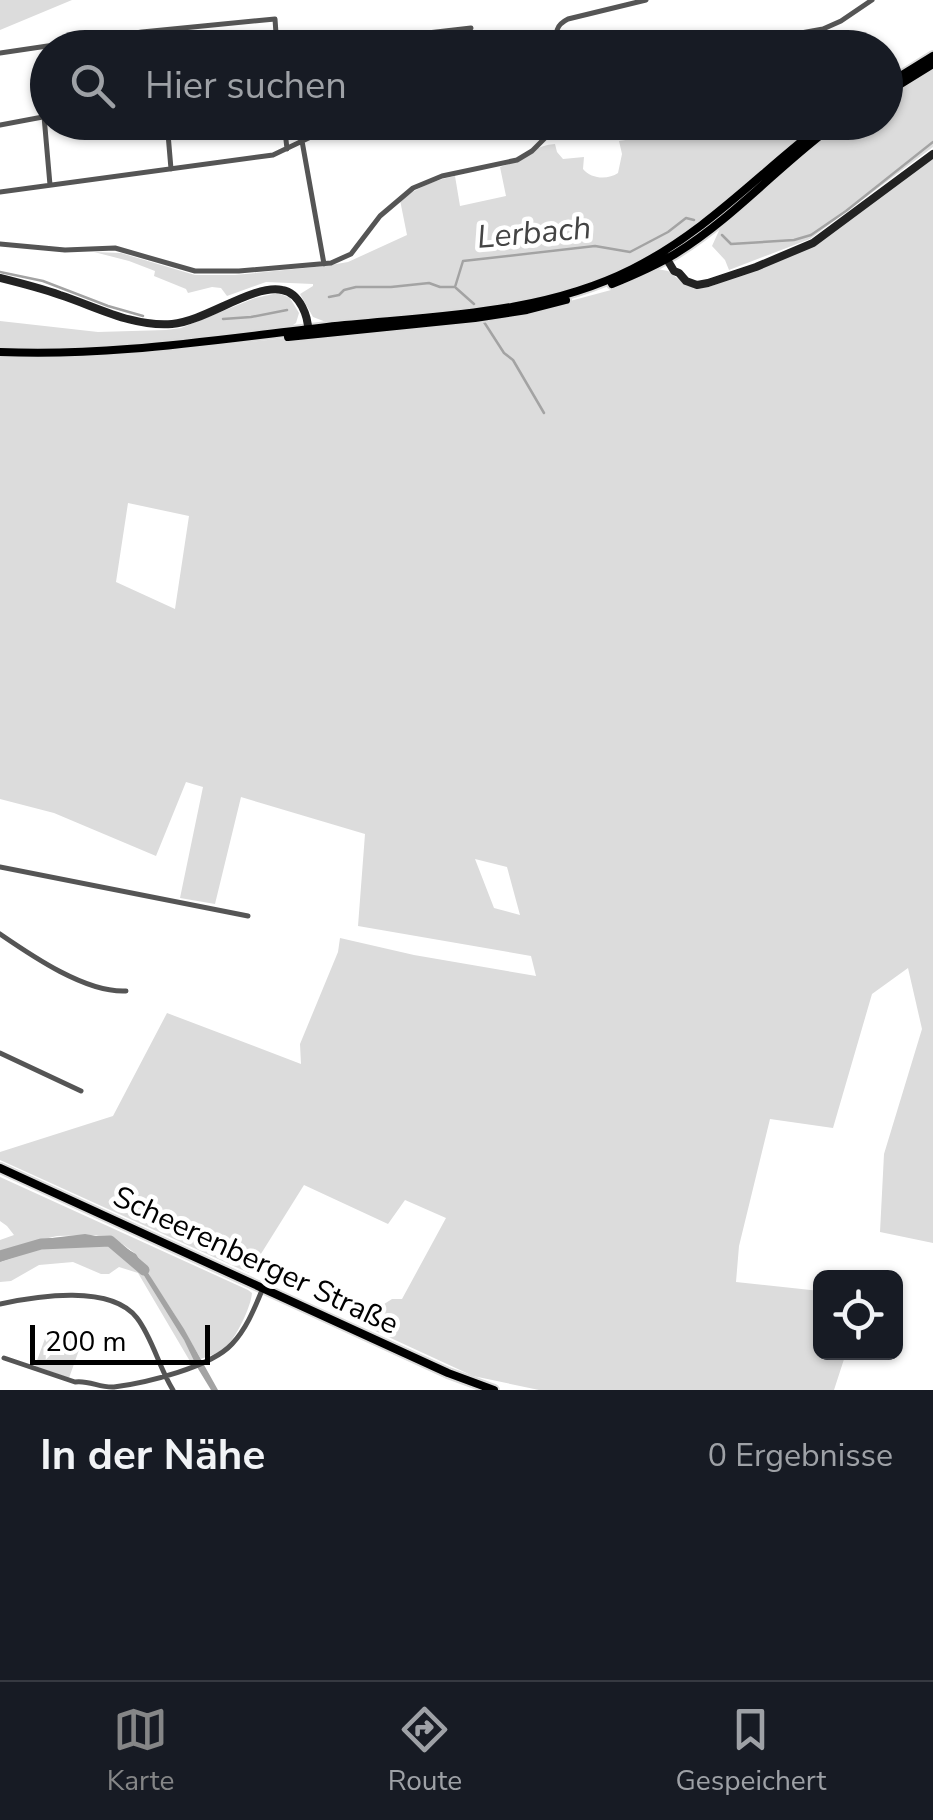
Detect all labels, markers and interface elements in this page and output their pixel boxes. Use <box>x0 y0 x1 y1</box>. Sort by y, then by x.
search box <box>30 30 903 140</box>
icon: search <box>65 58 120 113</box>
text: Hier suchen <box>145 60 347 111</box>
water label: Lerbach <box>475 206 593 259</box>
street label: Scheerenberger Straße <box>106 1176 405 1345</box>
map controls <box>813 1270 903 1360</box>
button: locate <box>813 1270 903 1360</box>
scale bar <box>30 1320 210 1364</box>
text: 200 m <box>45 1323 127 1361</box>
text: In der Nähe <box>40 1427 265 1484</box>
text: 0 Ergebnisse <box>708 1434 893 1477</box>
tab: Karte <box>107 1702 174 1800</box>
tab: Route <box>388 1702 462 1800</box>
tab: Gespeichert <box>676 1702 826 1800</box>

